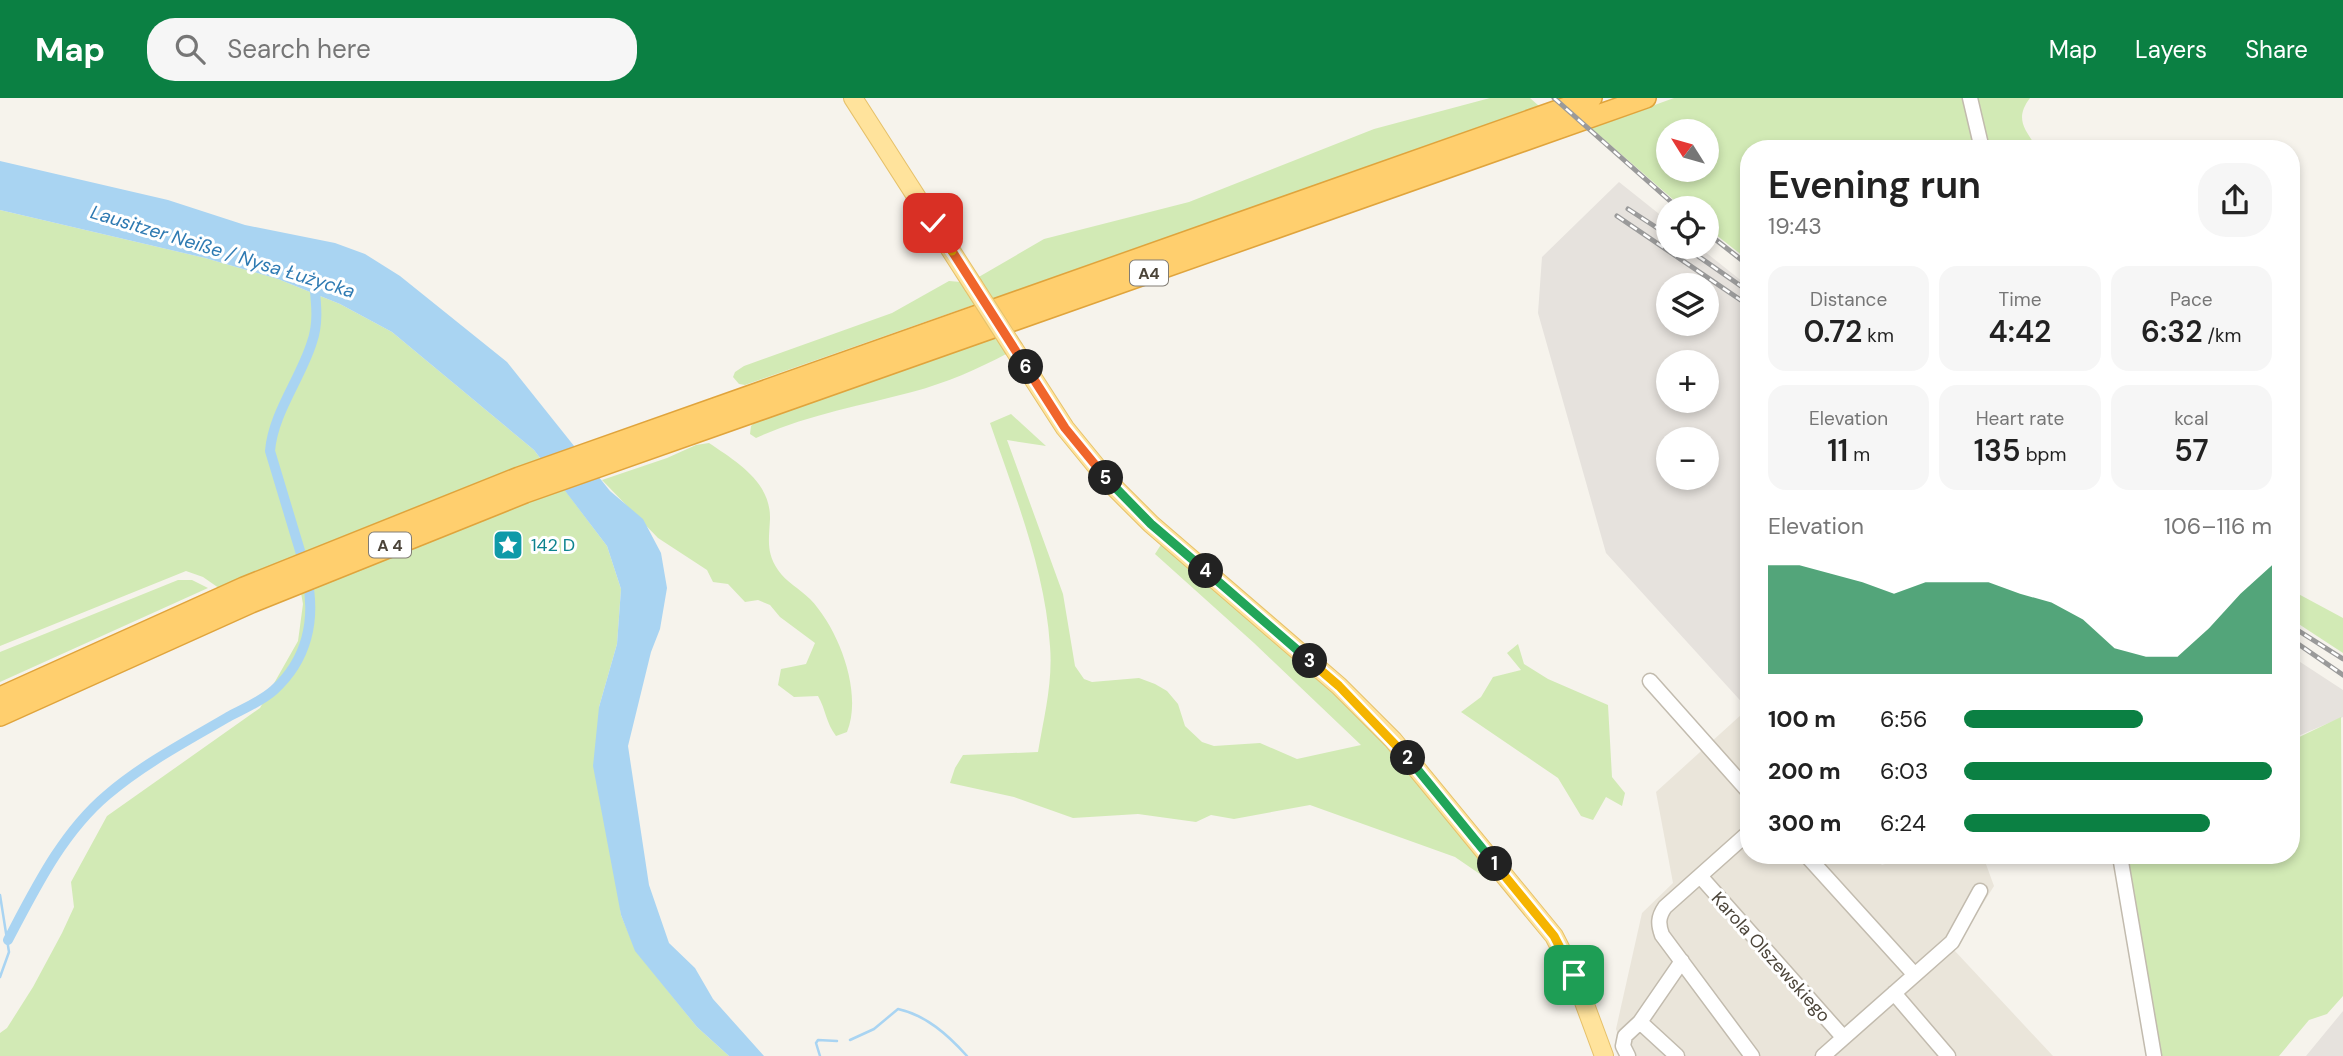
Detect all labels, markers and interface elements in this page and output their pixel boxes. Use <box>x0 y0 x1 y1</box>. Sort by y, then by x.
search box <box>147 18 637 81</box>
text: Map <box>35 28 105 71</box>
icon: search <box>171 30 209 68</box>
text: Search here <box>227 32 371 66</box>
text: Map <box>2049 34 2097 65</box>
text: Layers <box>2135 34 2207 65</box>
text: Share <box>2245 34 2308 65</box>
north arrow <box>1656 119 1718 182</box>
map controls <box>1656 119 1719 490</box>
text: Evening run <box>1768 160 1981 210</box>
button: share <box>2198 163 2272 237</box>
pin <box>903 193 963 253</box>
button: locate <box>1656 196 1719 259</box>
water label: Lausitzer Neiße / Nysa Łużycka <box>88 199 358 304</box>
icon: check <box>914 204 952 242</box>
text: 19:43 <box>1768 211 1822 241</box>
road number: A4 <box>1130 260 1168 286</box>
button: layers <box>1656 273 1719 336</box>
text: Distance <box>1810 287 1887 312</box>
text: Time <box>1999 287 2041 312</box>
text: Pace <box>2170 287 2213 312</box>
text: 0.72 <box>1803 312 1862 351</box>
text: 4:42 <box>1989 312 2051 351</box>
text: 6:32 <box>2141 312 2203 351</box>
text: km <box>1862 323 1894 348</box>
text: /km <box>2203 323 2242 348</box>
pin: 6 <box>1009 350 1044 384</box>
button: + <box>1656 350 1719 413</box>
text: 6 <box>1019 354 1032 379</box>
text: Elevation <box>1809 406 1888 431</box>
text: Heart rate <box>1976 406 2064 431</box>
text: kcal <box>2174 406 2208 431</box>
button: − <box>1656 427 1719 490</box>
text: 11 <box>1827 431 1848 470</box>
text: 135 <box>1974 431 2021 470</box>
text: 57 <box>2174 431 2208 470</box>
text: m <box>1848 442 1870 467</box>
text: bpm <box>2021 442 2066 467</box>
pin: 5 <box>1088 460 1124 496</box>
text: 5 <box>1100 465 1111 490</box>
text: Elevation <box>1768 511 1864 541</box>
text: 106–116 m <box>2164 511 2272 541</box>
place icon: 142 D <box>491 528 525 562</box>
road number: A 4 <box>369 532 411 558</box>
place label: 142 D <box>531 533 575 557</box>
pin: 4 <box>1188 554 1224 588</box>
text: 4 <box>1199 558 1212 583</box>
pin: 3 <box>1292 644 1328 678</box>
text: 3 <box>1304 648 1315 673</box>
text: 100 m <box>1768 704 1836 734</box>
text: 6:56 <box>1880 704 1928 734</box>
pin: 2 <box>1390 740 1426 776</box>
text: 2 <box>1402 745 1413 770</box>
text: 200 m <box>1768 756 1841 786</box>
text: 6:03 <box>1880 756 1928 786</box>
text: 300 m <box>1768 808 1841 838</box>
text: 6:24 <box>1880 808 1926 838</box>
pin: 1 <box>1478 846 1512 882</box>
text: 1 <box>1491 851 1498 876</box>
street label: Karola Olszewskiego <box>1706 887 1836 1027</box>
pin <box>1544 945 1604 1005</box>
icon: arrive <box>1555 956 1593 994</box>

